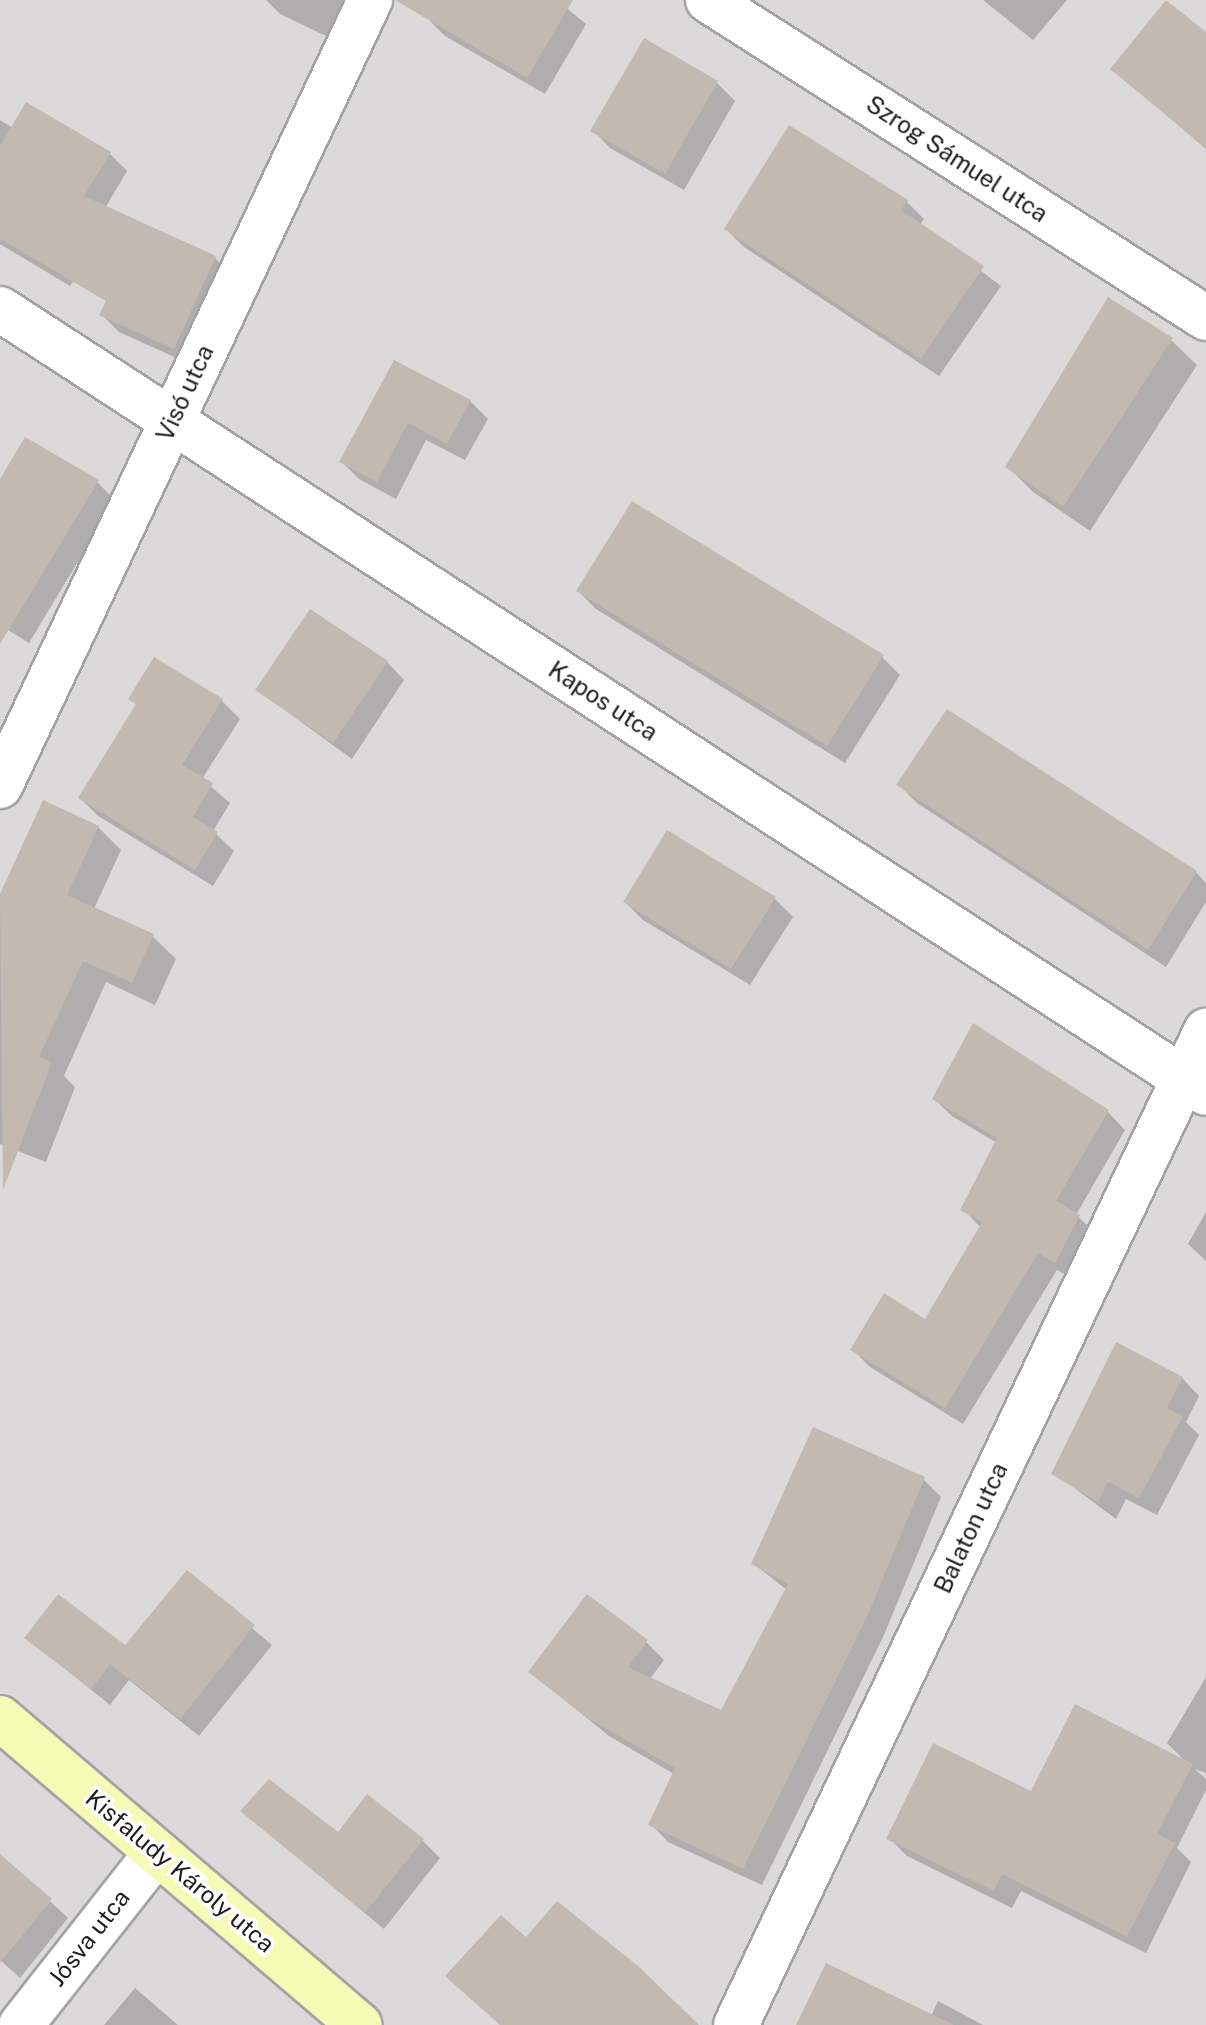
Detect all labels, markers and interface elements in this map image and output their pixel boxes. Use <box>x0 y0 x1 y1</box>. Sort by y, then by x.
street label: Szrog Sámuel utca <box>861 90 1053 228</box>
street label: Visó utca <box>150 340 220 446</box>
street label: Kapos utca <box>543 655 663 747</box>
street label: Balaton utca <box>928 1458 1014 1598</box>
street label: Kisfaludy Károly utca <box>80 1784 280 1958</box>
street label: Jósva utca <box>42 1884 136 1992</box>

